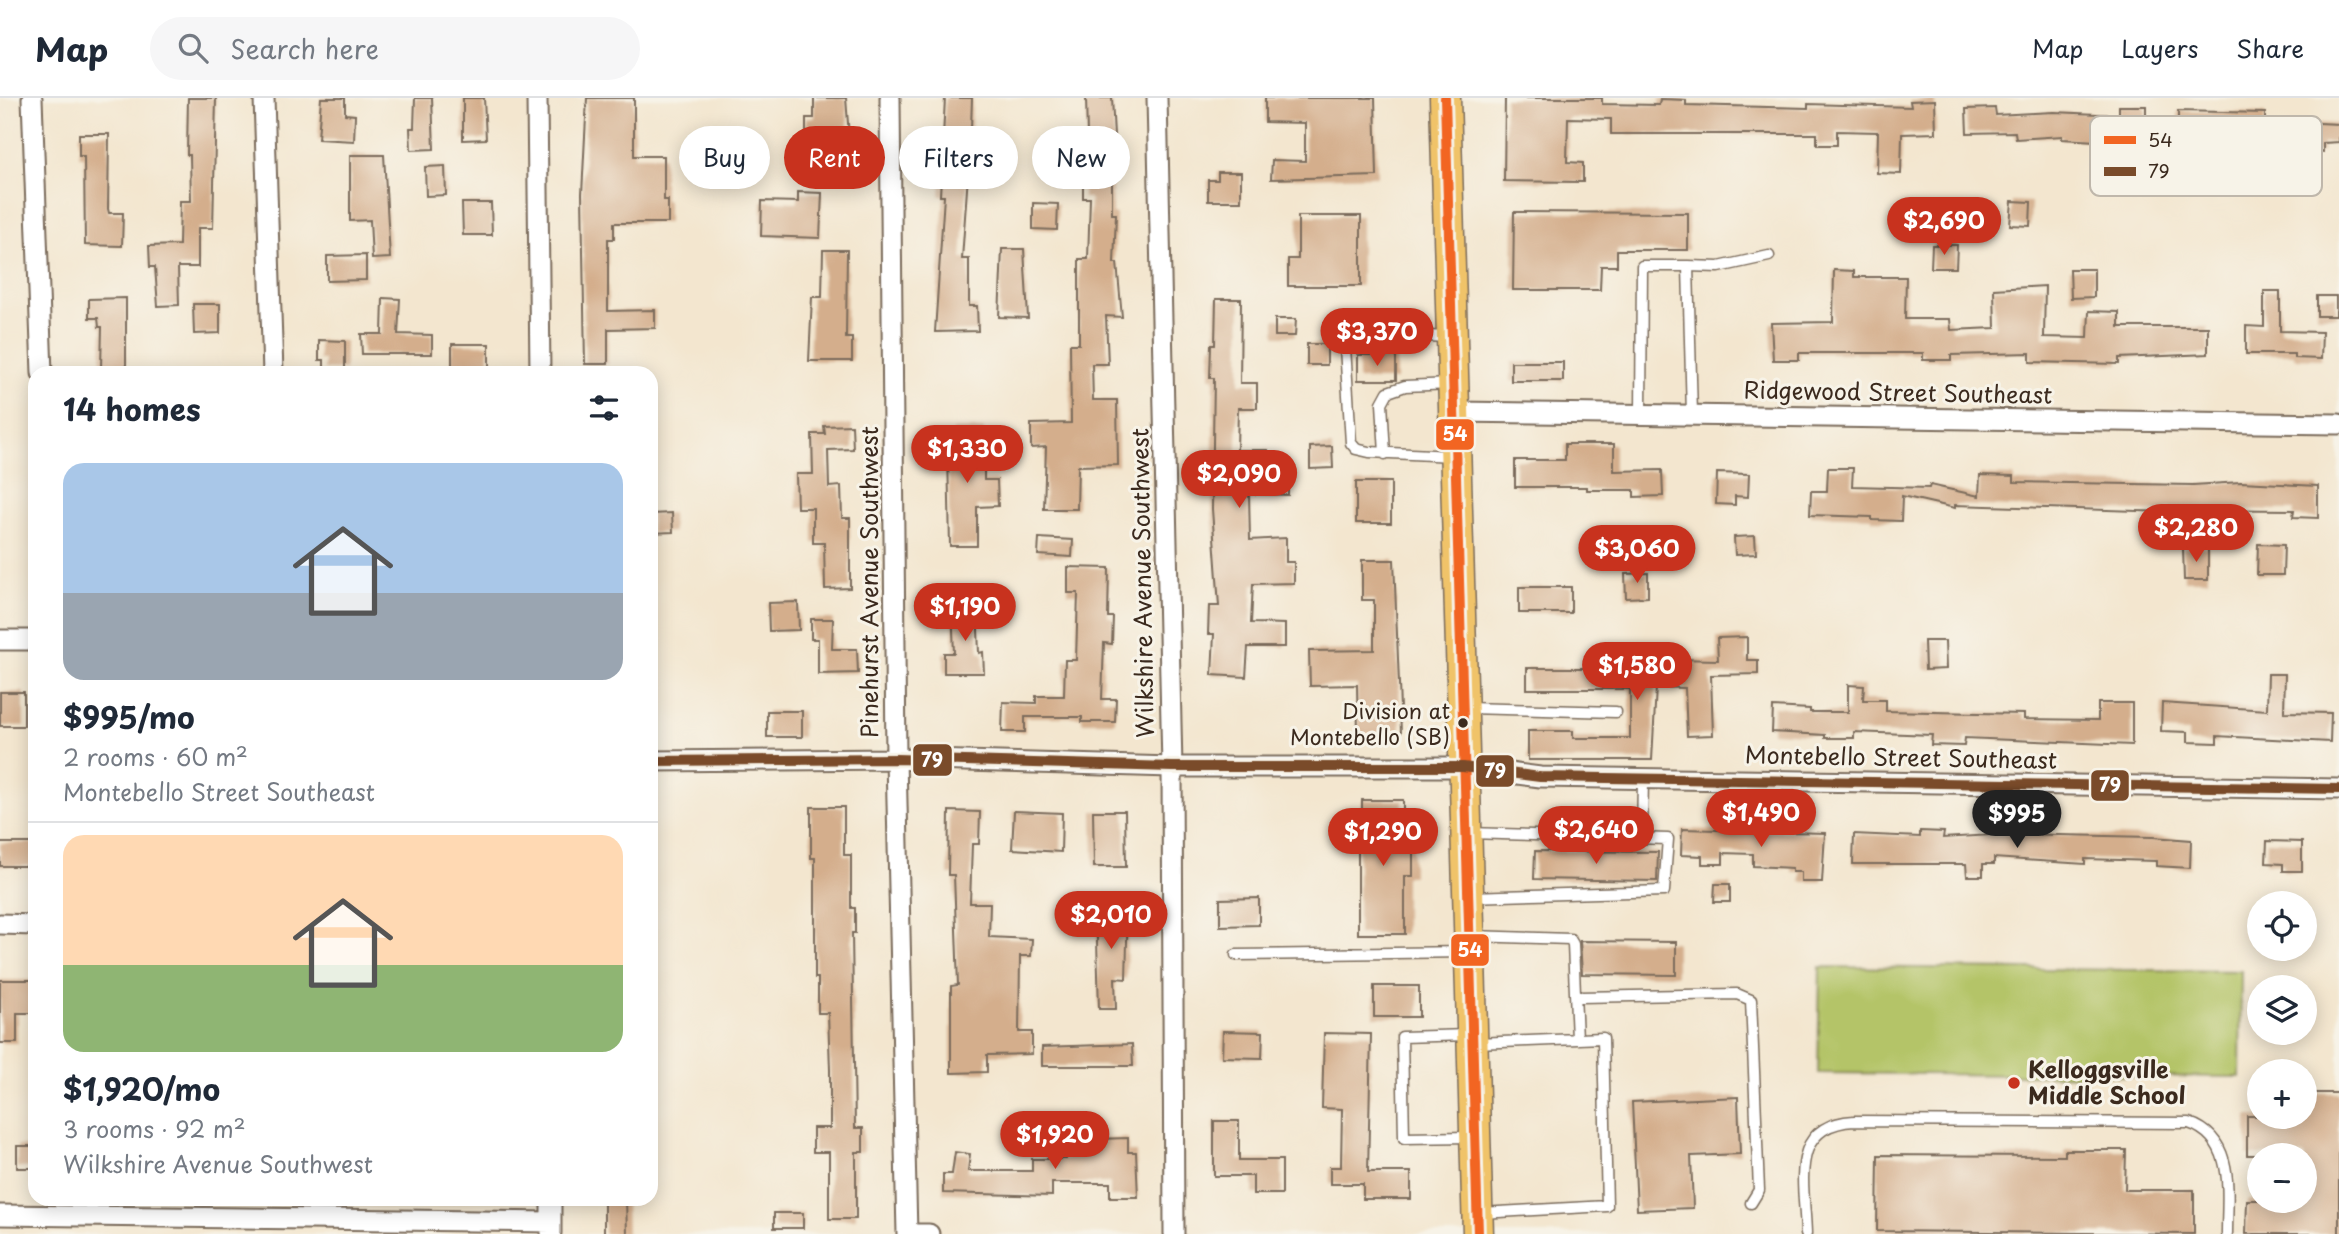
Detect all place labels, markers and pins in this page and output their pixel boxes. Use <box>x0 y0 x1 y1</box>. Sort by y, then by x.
pin: $2,690 <box>1887 198 2001 257</box>
pin: $3,370 <box>1320 308 1434 368</box>
pin: $1,330 <box>910 426 1024 485</box>
pin: $2,090 <box>1182 450 1296 510</box>
pin: $2,280 <box>2139 504 2253 564</box>
pin: $3,060 <box>1580 526 1694 585</box>
pin: $1,190 <box>908 584 1022 643</box>
pin: $1,580 <box>1580 642 1694 702</box>
place label: Division at Montebello (SB) <box>1290 694 1450 752</box>
marker: Division at Montebello (SB) <box>1456 716 1470 730</box>
pin: $1,490 <box>1704 790 1818 849</box>
pin: $995 <box>1976 790 2058 850</box>
pin: $2,640 <box>1539 806 1653 866</box>
pin: $1,290 <box>1326 808 1440 868</box>
pin: $2,010 <box>1054 892 1168 951</box>
place label: Kelloggsville Middle School <box>2028 1051 2185 1112</box>
marker: Kelloggsville Middle School <box>2006 1075 2022 1091</box>
pin: $1,920 <box>998 1112 1112 1171</box>

